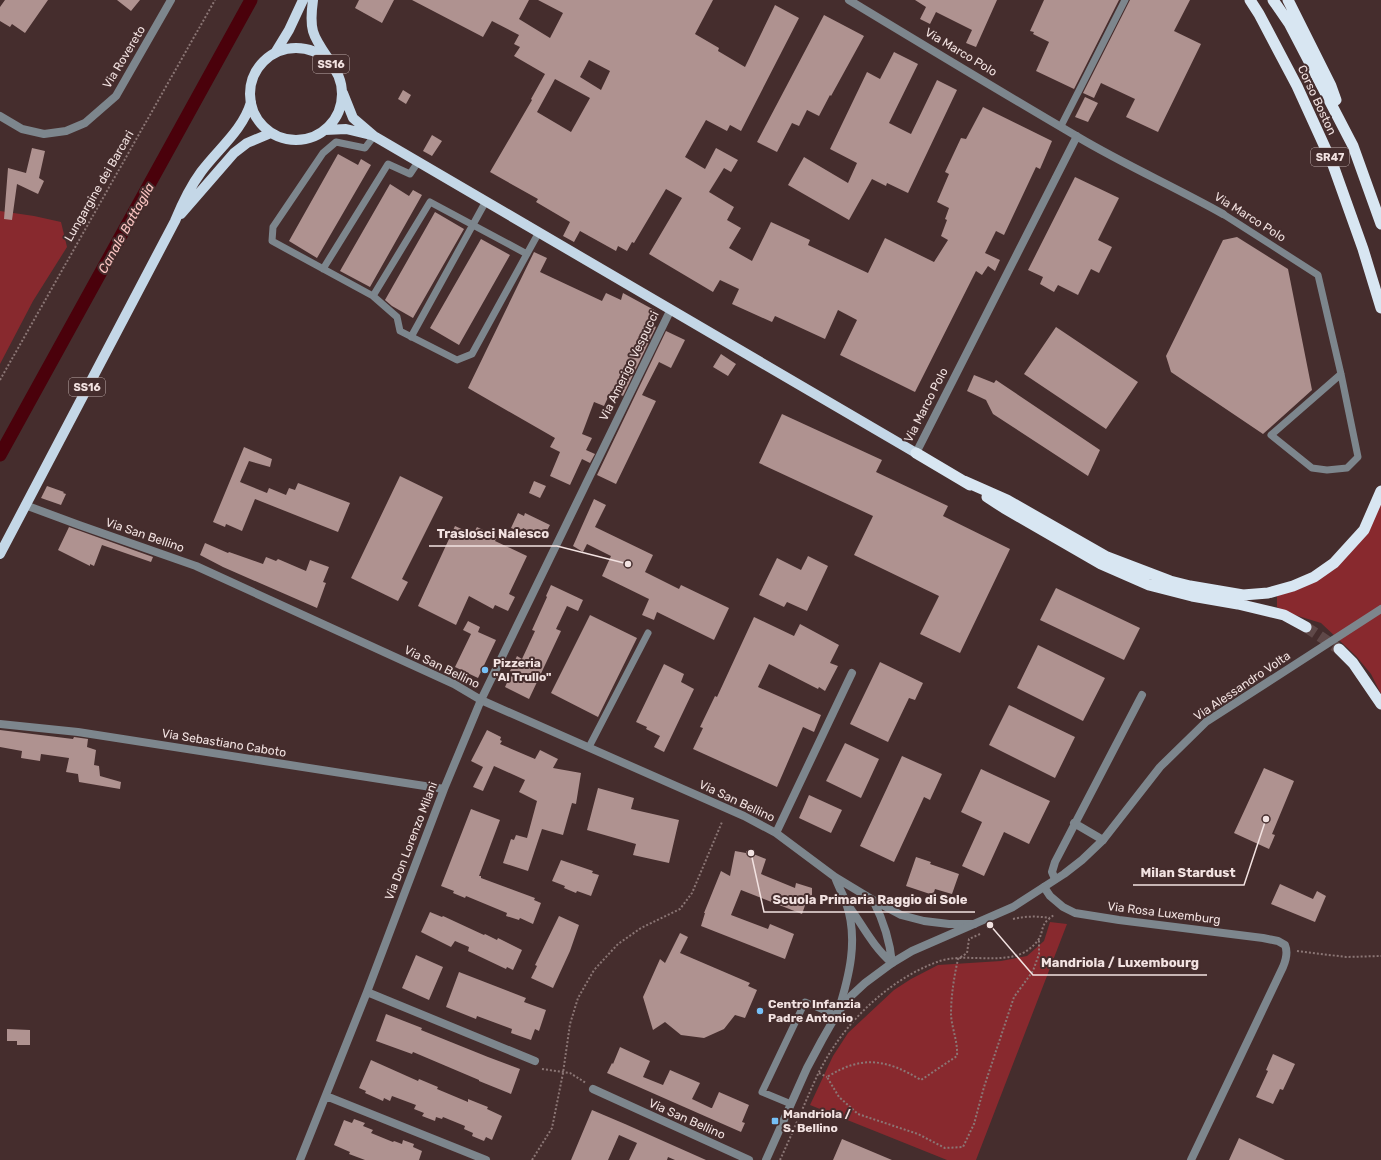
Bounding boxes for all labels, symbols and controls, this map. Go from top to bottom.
street label: Via Rovereto [100,23,148,91]
street label: Via Marco Polo [922,25,1000,79]
road number: SS16 [313,55,349,73]
street label: Corso Boston [1295,63,1339,137]
street label: Lungargine dei Barcari [61,128,137,244]
road number: SR47 [1311,148,1349,166]
water label: Canale Battaglia [95,180,158,276]
street label: Via Marco Polo [1212,189,1288,245]
street label: Via Amerigo Vespucci [596,309,662,423]
street label: Via Marco Polo [901,365,951,445]
road number: SS16 [69,378,105,396]
street label: Via San Bellino [104,515,186,555]
callout: Traslosci Nalesco [429,521,557,546]
text: Traslosci Nalesco [437,526,549,541]
street label: Via San Bellino [402,643,482,691]
street label: Via Alessandro Volta [1191,649,1293,723]
place label: Pizzeria "Al Trullo" [493,656,551,684]
marker: Pizzeria "Al Trullo" [480,665,490,675]
street label: Via Sebastiano Caboto [161,726,287,760]
street label: Via San Bellino [697,777,777,825]
street label: Via Don Lorenzo Milani [382,780,440,902]
callout: Milan Stardust [1133,860,1244,885]
text: Milan Stardust [1141,865,1235,880]
callout: Scuola Primaria Raggio di Sole [764,887,975,912]
text: Scuola Primaria Raggio di Sole [772,892,968,907]
street label: Via Rosa Luxemburg [1107,899,1221,927]
callout: Mandriola / Luxembourg [1033,950,1207,975]
text: Mandriola / Luxembourg [1041,955,1199,970]
place label: Centro Infanzia Padre Antonio [768,997,861,1025]
marker: Centro Infanzia Padre Antonio [755,1006,765,1016]
street label: Via San Bellino [647,1096,728,1142]
place label: Mandriola / S. Bellino [783,1107,852,1135]
marker: Mandriola / S. Bellino [770,1116,780,1126]

